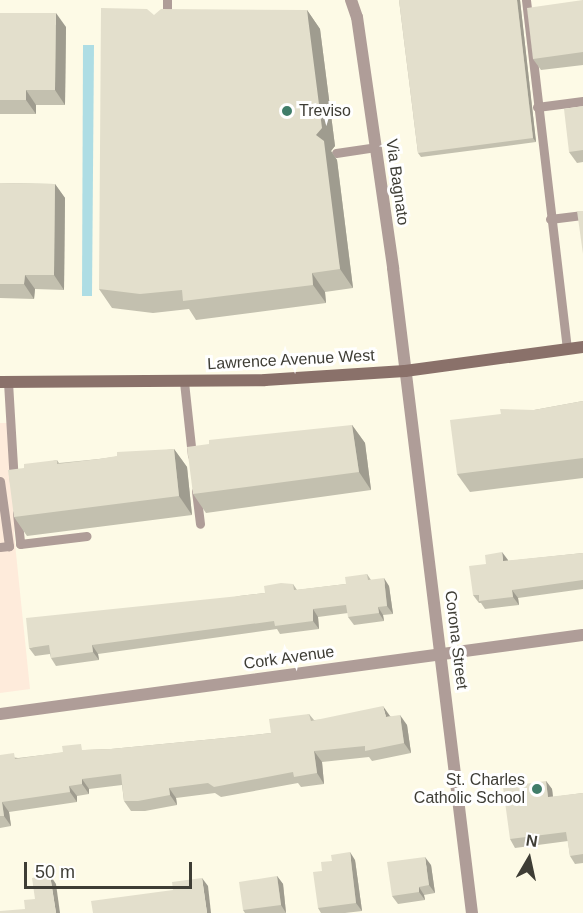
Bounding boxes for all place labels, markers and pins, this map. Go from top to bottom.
place label: Treviso [299,101,351,121]
marker: Treviso [280,104,294,118]
place label: St. Charles Catholic School [414,770,525,808]
marker: St. Charles Catholic School [530,782,544,796]

